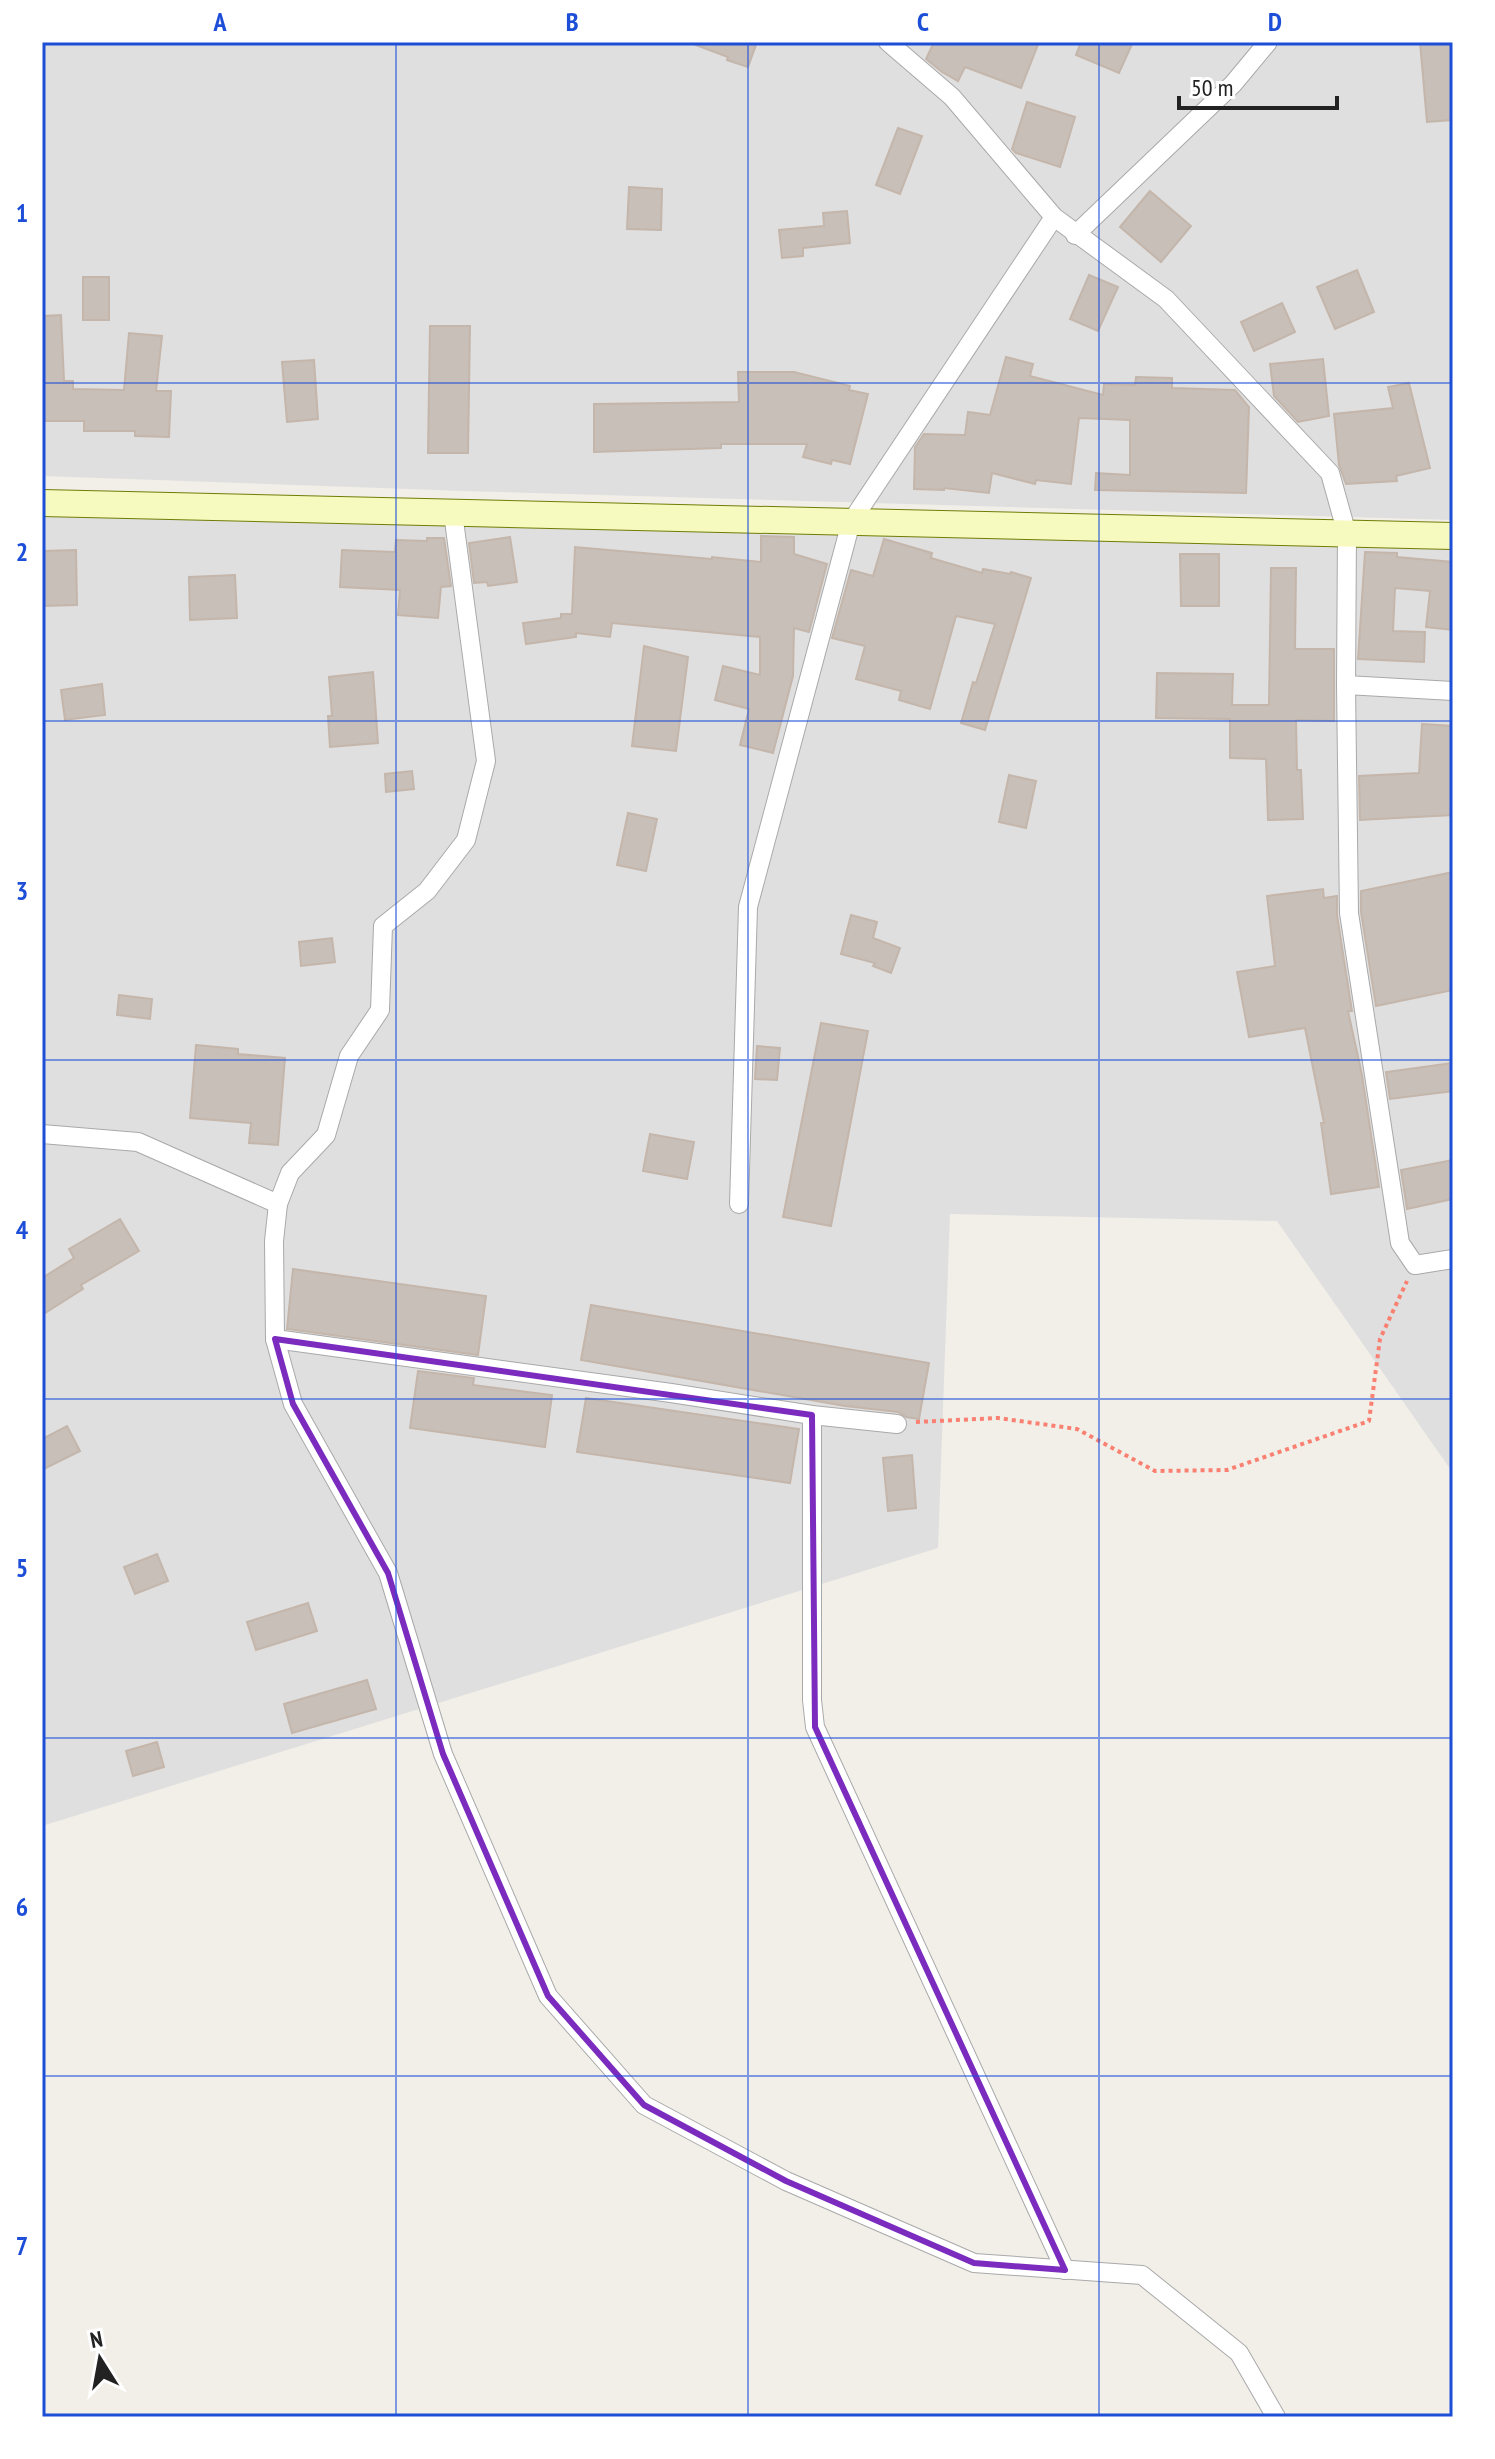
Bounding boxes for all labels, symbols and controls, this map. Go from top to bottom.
text: A [212,5,227,38]
text: B [566,5,579,38]
text: C [917,5,929,38]
text: D [1268,5,1282,38]
scale bar [1179,60,1337,110]
text: 50 m [1191,72,1233,103]
text: 1 [16,196,28,229]
text: 2 [16,535,28,568]
text: 3 [16,874,28,907]
text: 4 [16,1213,29,1246]
text: 5 [16,1551,28,1584]
text: 6 [16,1890,28,1923]
text: 7 [16,2229,28,2262]
north arrow [60,2319,140,2399]
text: N [88,2324,105,2354]

